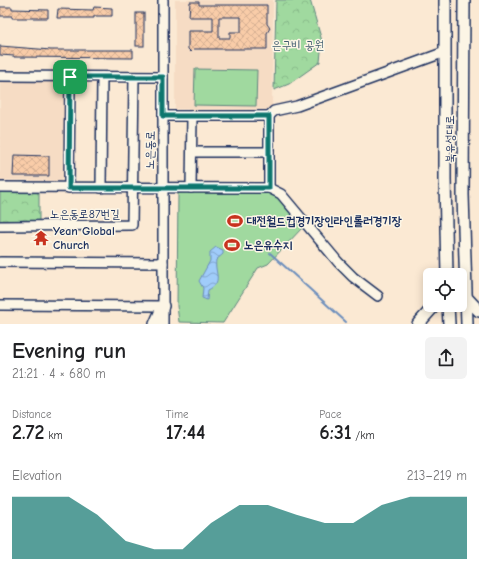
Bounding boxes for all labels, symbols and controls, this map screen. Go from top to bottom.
park label: 은구비 공원 [272,38,324,52]
pin [53,60,87,94]
icon: arrive [59,66,81,88]
street label: 북유성대로 [443,115,457,163]
street label: 노은동로 [143,131,157,169]
street label: 노은동로87번길 [50,207,120,221]
sports icon: 대전월드컵경기장인라인롤러경기장 [226,212,244,230]
place label: 대전월드컵경기장인라인롤러경기장 [246,214,402,228]
place label: Yean Global Church [53,224,115,252]
temple icon: Yean Global Church [32,229,50,247]
sports icon: 노은유수지 [223,236,241,254]
place label: 노은유수지 [244,238,293,252]
map controls [423,268,467,312]
button: locate [423,268,467,312]
button: share [425,337,467,379]
text: Evening run [12,338,126,364]
text: 21:21 · 4 × 680 m [12,366,106,381]
text: Distance [12,408,51,421]
text: Time [166,408,189,421]
text: Pace [319,408,342,421]
text: 2.72 [12,421,45,444]
text: 17:44 [166,421,205,444]
text: 6:31 [319,421,352,444]
text: km [45,429,63,442]
text: /km [352,429,375,442]
text: Elevation [12,468,62,483]
text: 213–219 m [407,468,467,483]

